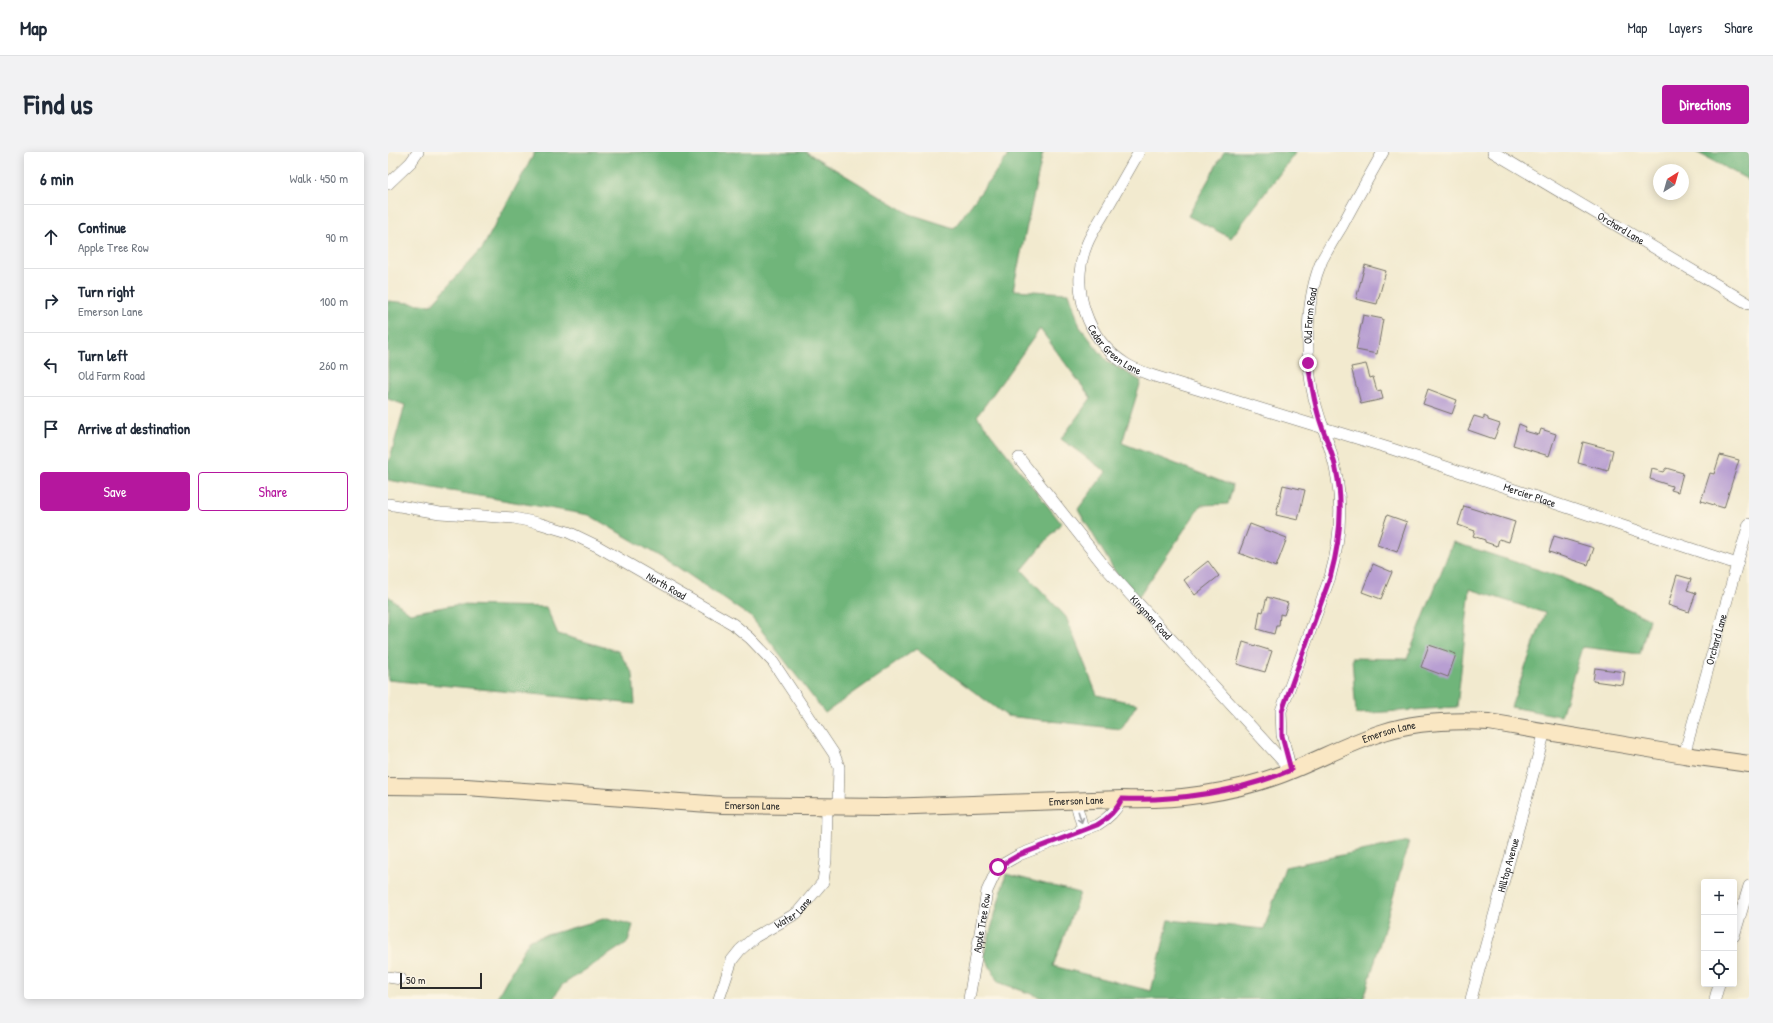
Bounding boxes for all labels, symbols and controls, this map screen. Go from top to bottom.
text: Map [20,15,47,41]
text: Map [1627,18,1647,37]
text: Layers [1669,18,1702,37]
text: Share [1724,18,1753,37]
text: Find us [24,85,93,123]
button: Directions [1662,85,1749,124]
north arrow [1653,164,1689,200]
text: 6 min [40,167,74,190]
text: Walk · 450 m [289,169,348,187]
street label: Orchard Lane [1595,209,1648,248]
text: Continue [78,217,126,238]
icon: ahead [40,226,62,248]
text: 90 m [326,228,348,246]
text: Apple Tree Row [78,238,149,256]
text: Turn right [78,281,134,302]
street label: Old Farm Road [1301,286,1320,344]
icon: right [40,290,62,312]
text: 100 m [320,292,348,310]
text: Emerson Lane [78,302,143,320]
street label: Cedar Green Lane [1085,322,1144,378]
text: Turn left [78,345,128,366]
icon: left [40,354,62,376]
route end [1299,354,1317,372]
text: 260 m [319,356,348,374]
text: Old Farm Road [78,366,145,384]
icon: arrive [40,418,62,440]
text: Arrive at destination [78,418,190,439]
button: Save [40,472,190,511]
button: Share [198,472,348,511]
street label: Mercier Place [1502,480,1558,510]
street label: North Road [644,569,689,603]
street label: Kingman Road [1127,592,1175,643]
street label: Orchard Lane [1702,612,1730,667]
street label: Emerson Lane [1360,718,1417,746]
street label: Emerson Lane [1049,793,1105,808]
street label: Emerson Lane [725,798,781,813]
one-way arrow [1076,810,1084,822]
street label: Hilltop Avenue [1494,836,1522,894]
route start [989,858,1007,876]
map controls [1701,879,1737,987]
button: + [1701,879,1737,915]
street label: Apple Tree Row [970,892,993,954]
street label: Water Lane [772,894,815,932]
button: − [1701,915,1737,951]
button: locate [1701,951,1737,987]
scale bar [400,971,482,990]
text: 50 m [406,973,426,987]

